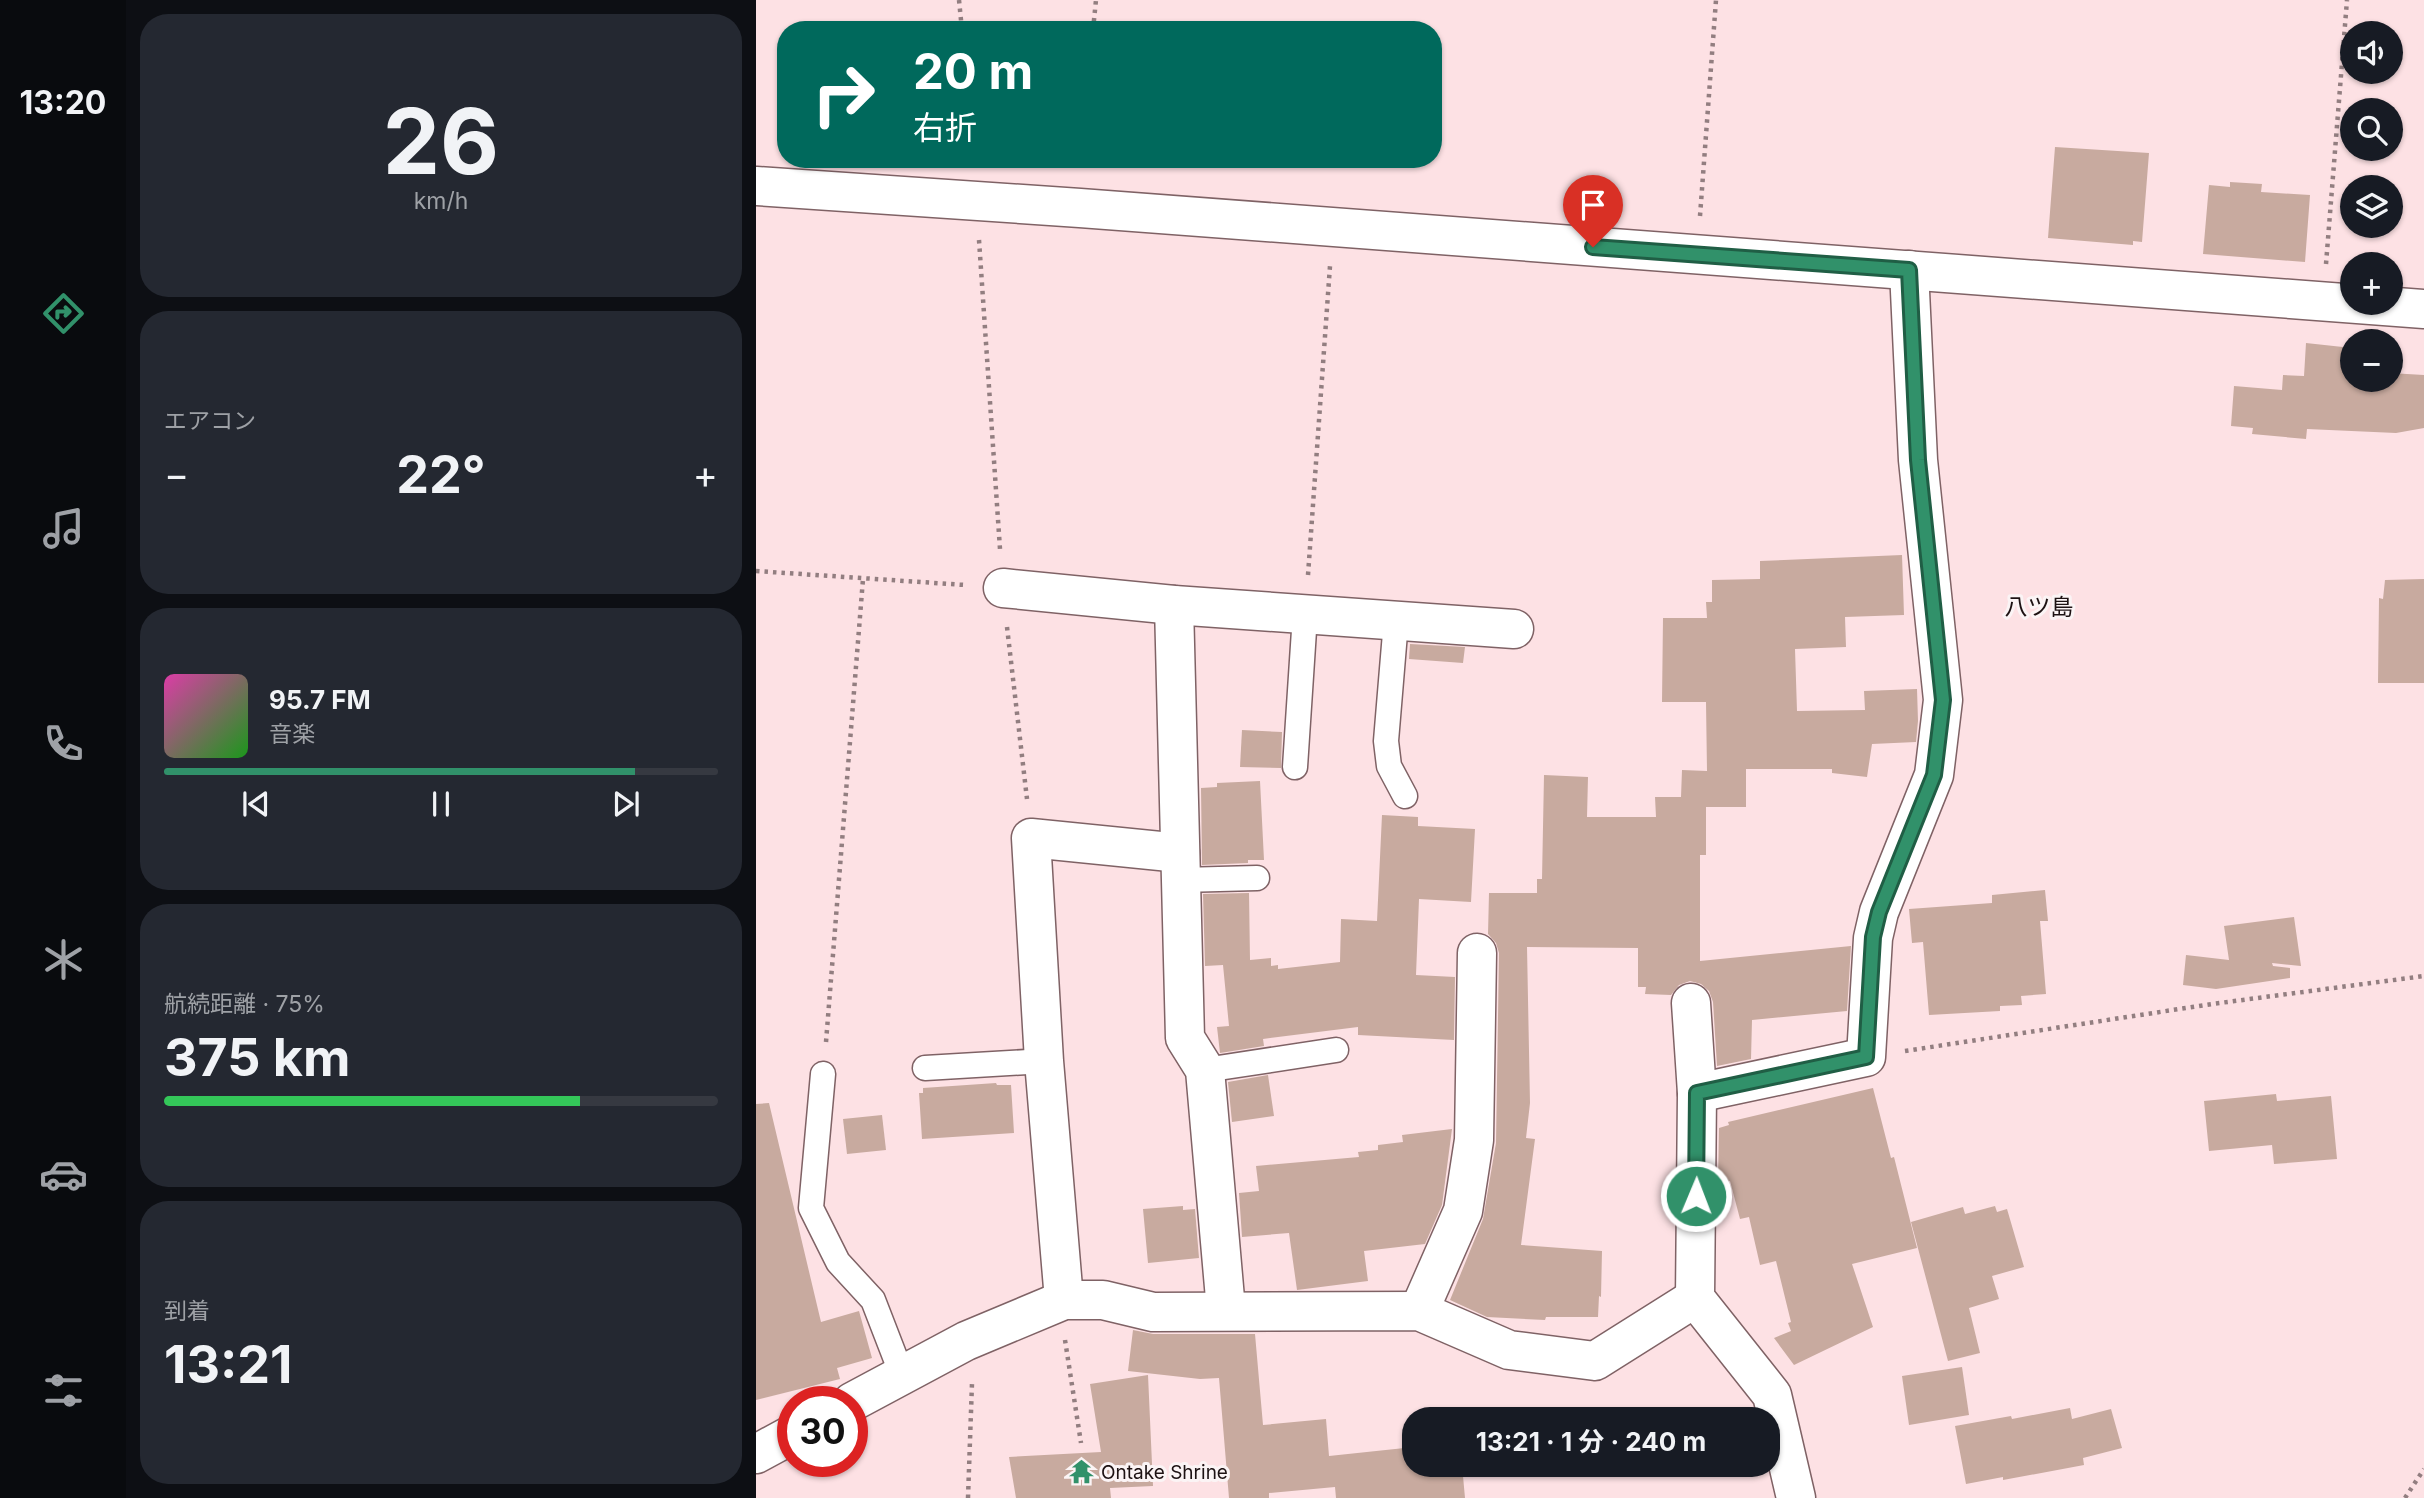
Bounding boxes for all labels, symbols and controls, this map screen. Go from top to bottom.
map controls [2340,21,2403,392]
button: sound [2340,21,2403,84]
text: 20 m [913,42,1033,101]
icon: right [798,49,889,140]
text: 13:20 [20,83,106,122]
text: 26 [383,86,499,196]
button: search [2340,98,2403,161]
text: 右折 [913,108,977,147]
pin [1563,175,1623,247]
button: layers [2340,175,2403,238]
icon: arrive [1574,186,1612,224]
text: km/h [414,187,468,215]
button: + [2340,252,2403,315]
icon: directions [39,289,88,338]
button: − [2340,329,2403,392]
text: エアコン [164,407,256,435]
text: 22° [396,443,486,506]
text: − [164,451,189,497]
text: + [693,451,718,497]
icon: music [39,504,88,553]
district label: 八ツ島 [2005,593,2074,621]
text: 95.7 FM [269,684,371,715]
icon: phone [39,719,88,768]
text: 音楽 [269,720,315,748]
icon: previous [237,785,275,823]
icon: pause [422,785,460,823]
icon: next [607,785,645,823]
icon: climate [39,935,88,984]
text: 航続距離 · 75% [164,990,325,1018]
text: 375 km [164,1026,350,1089]
icon: car [39,1150,88,1199]
position arrow [1659,1159,1733,1233]
text: 到着 [164,1297,210,1325]
text: 13:21 [164,1333,293,1396]
icon: filters [39,1366,88,1415]
speed limit sign: 30 [777,1386,868,1477]
text: 13:21 · 1 分 · 240 m [1476,1426,1706,1457]
temple icon: Ontake Shrine [1067,1458,1095,1486]
place label: Ontake Shrine [1101,1461,1228,1484]

